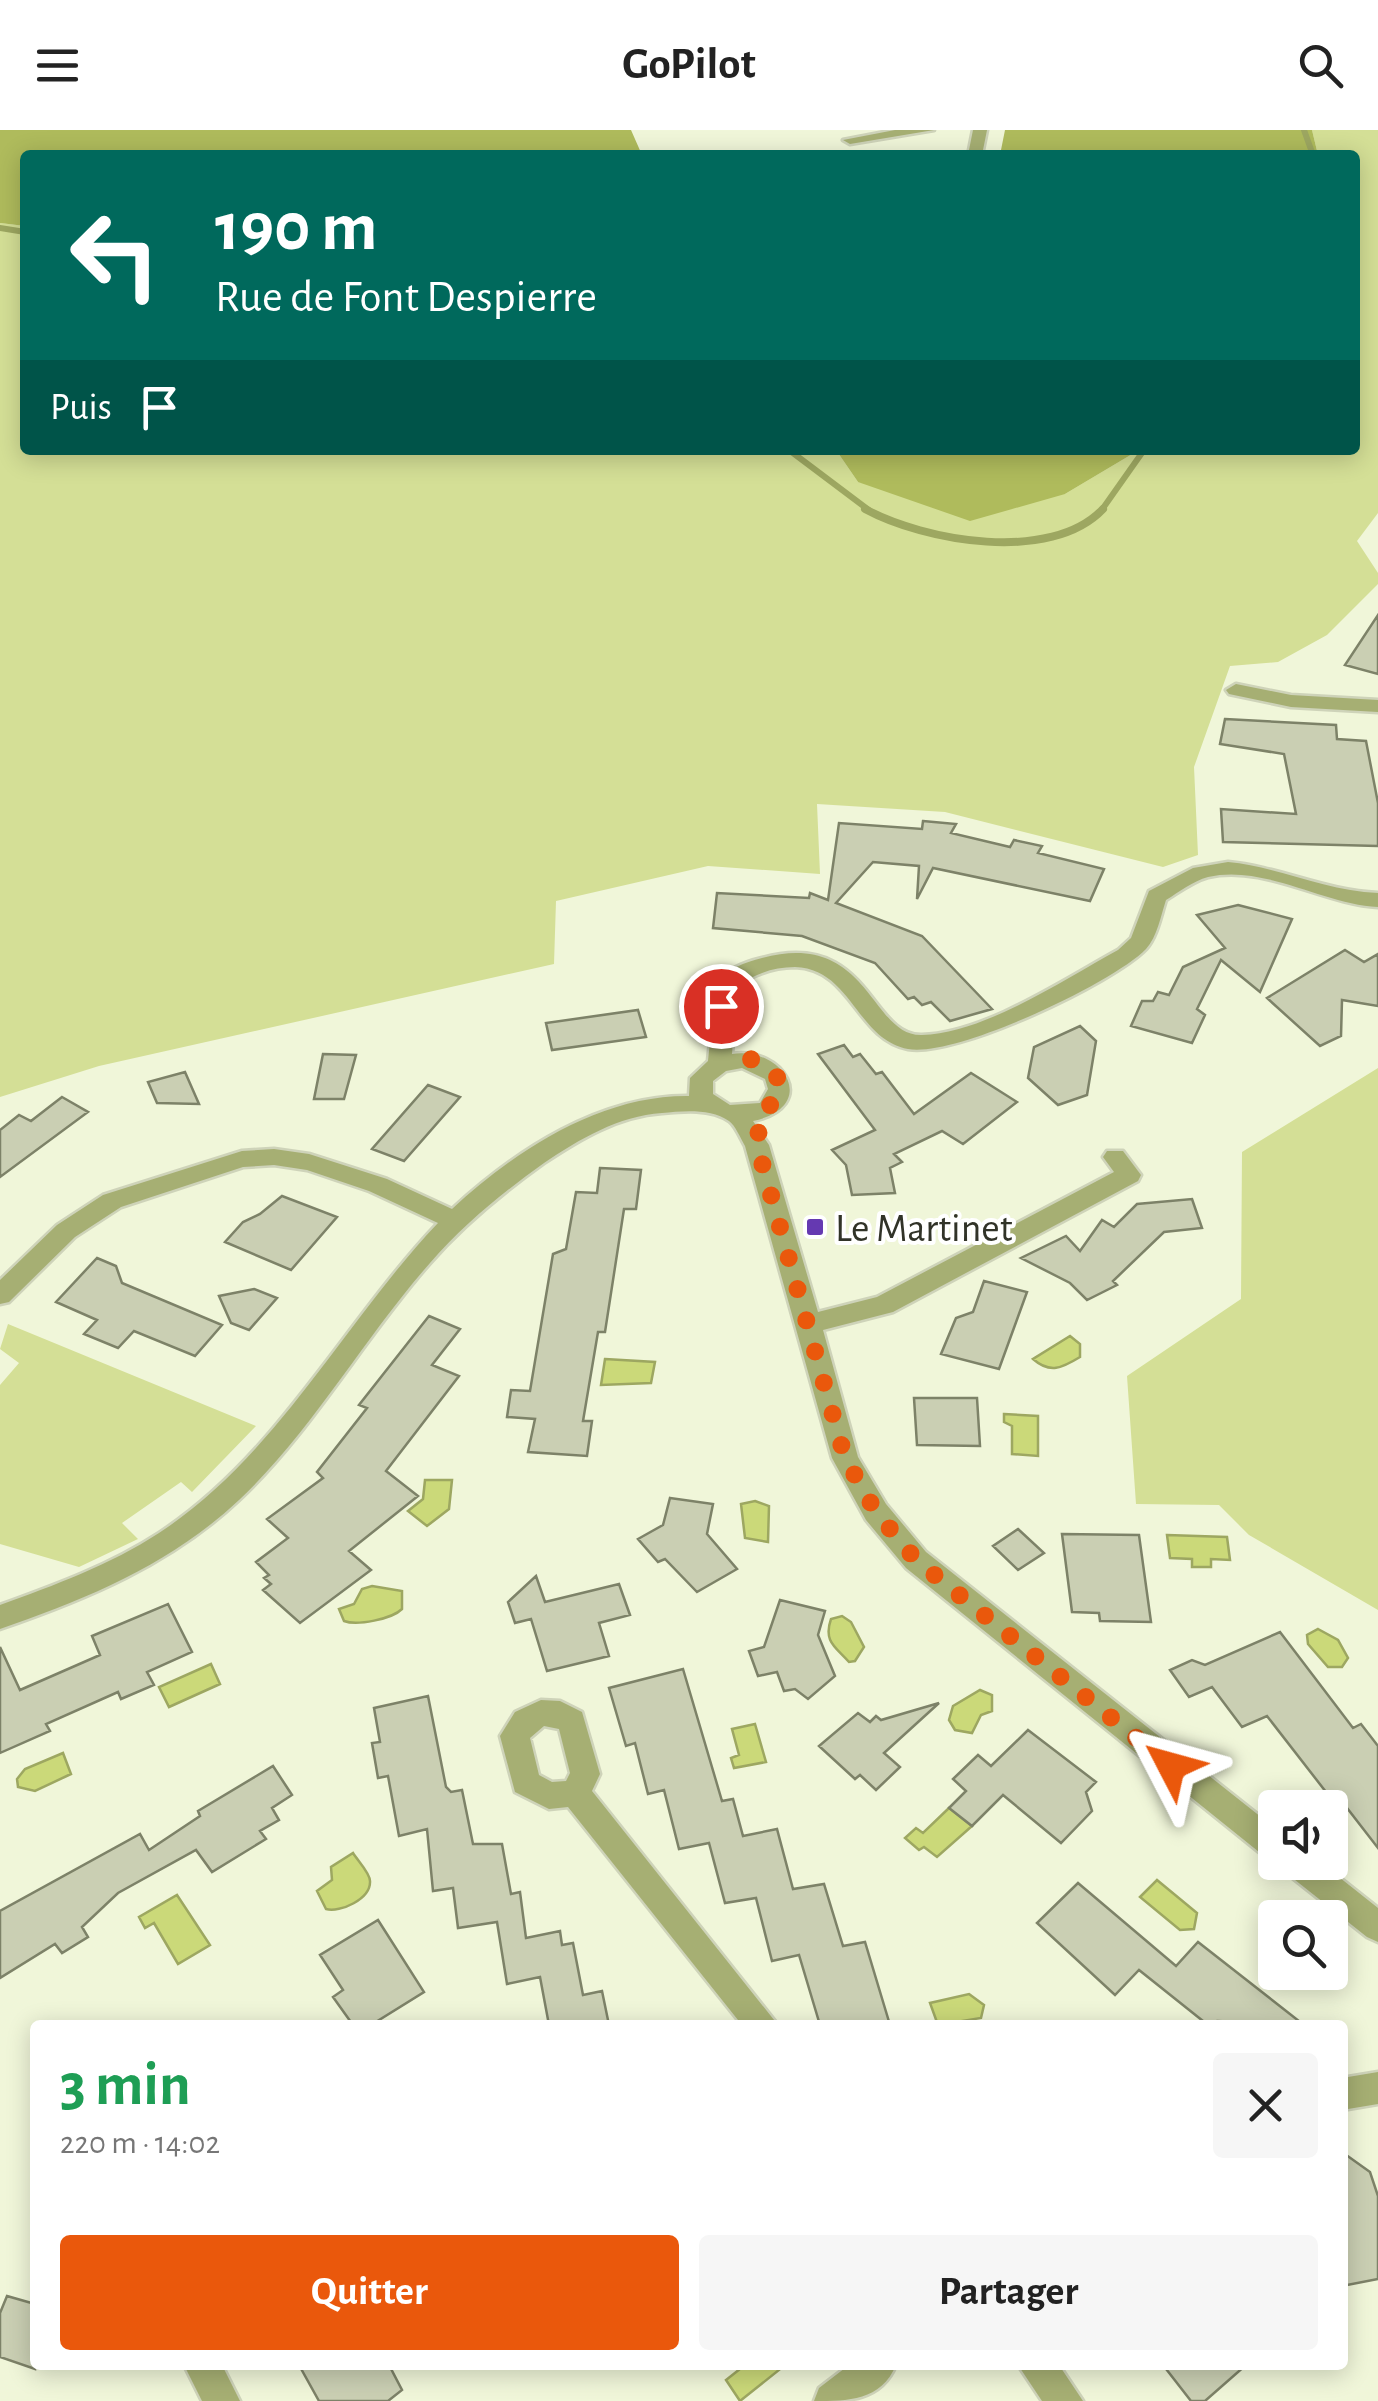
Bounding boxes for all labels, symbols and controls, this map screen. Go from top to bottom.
icon: menu [30,38,85,93]
icon: search [1293,38,1348,93]
text: GoPilot [622,42,756,87]
icon: left [50,190,180,320]
text: 190 m [215,193,378,263]
text: Rue de Font Despierre [215,275,597,320]
icon: arrive [132,380,187,435]
text: Puis [50,389,112,427]
pin [679,964,764,1049]
icon: arrive [694,979,749,1034]
place label: Le Martinet [835,1209,1013,1249]
marker: Le Martinet [804,1216,826,1238]
position arrow [1119,1714,1223,1818]
map controls [1258,1790,1348,1990]
button: sound [1258,1790,1348,1880]
button: search [1258,1900,1348,1990]
button: close [1213,2053,1318,2158]
text: 3 min [60,2056,191,2116]
text: 220 m · 14:02 [60,2127,220,2159]
button: Quitter [60,2235,679,2350]
button: Partager [699,2235,1318,2350]

